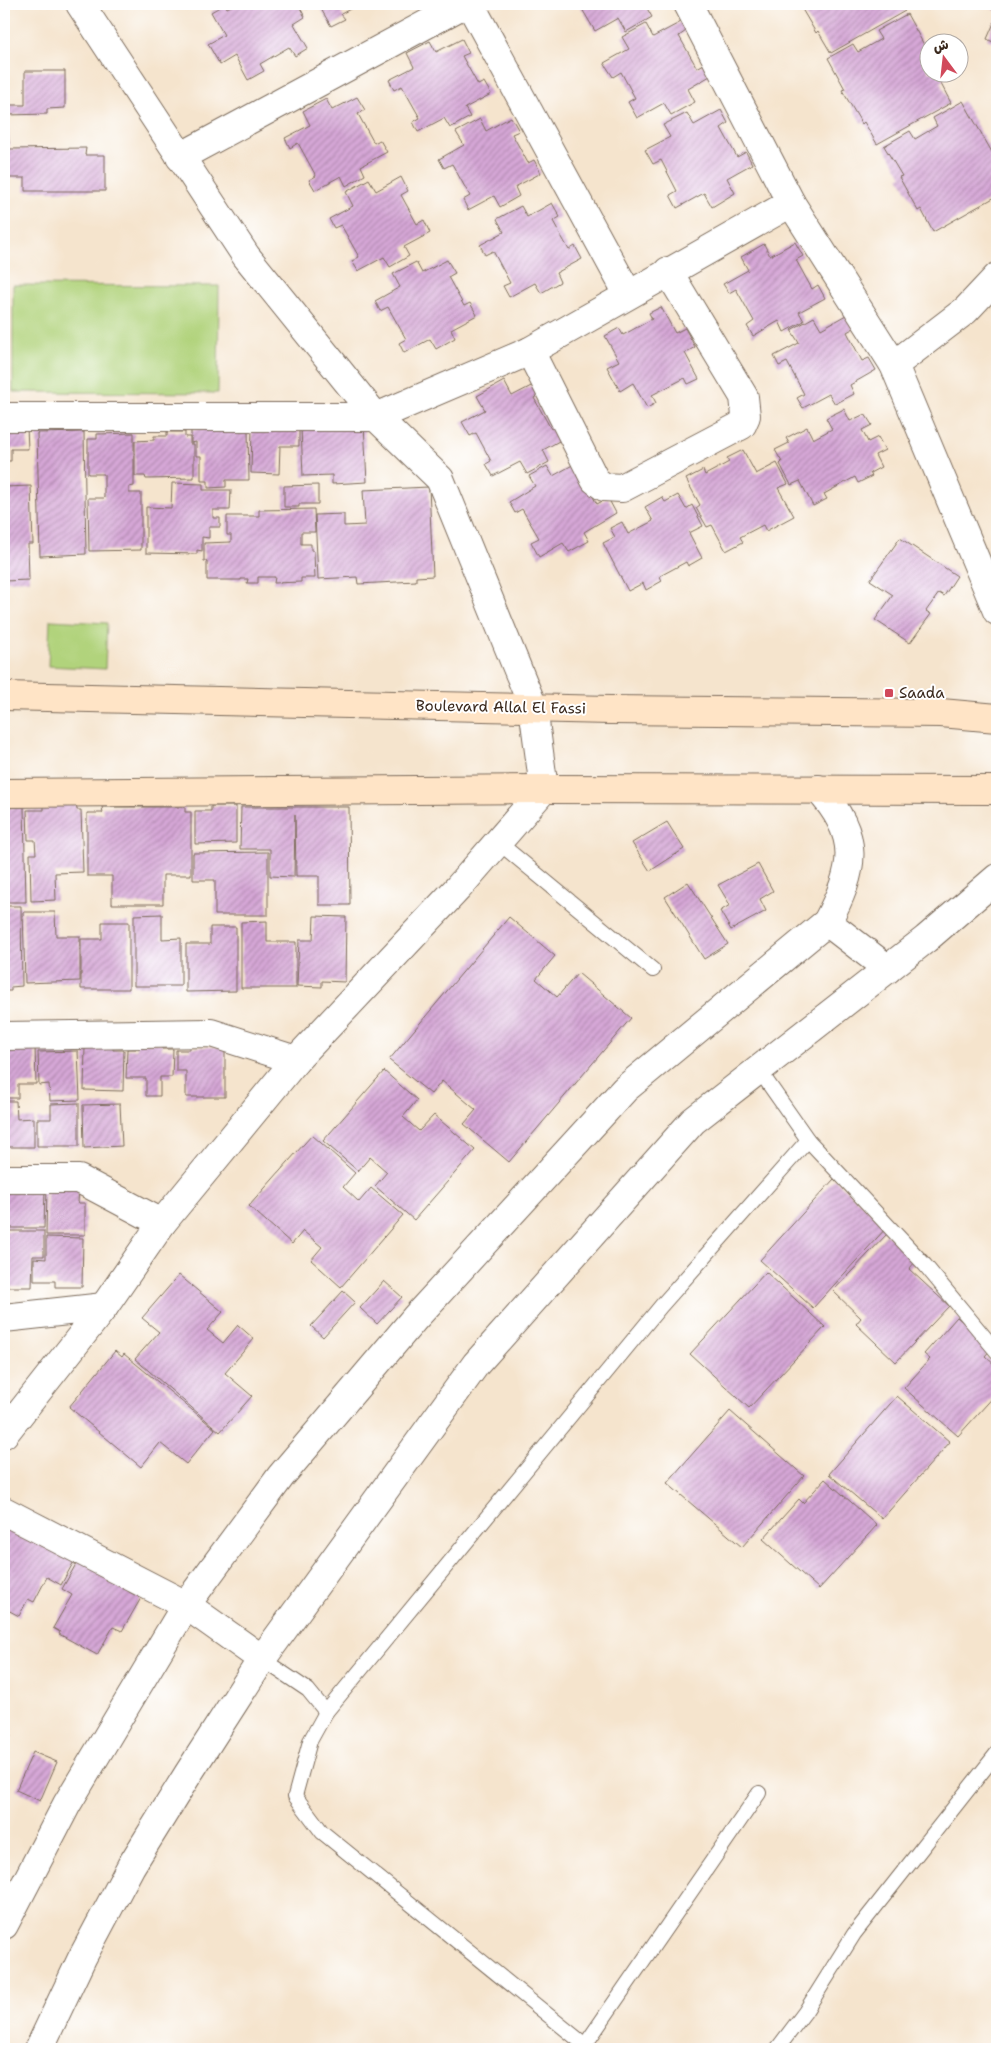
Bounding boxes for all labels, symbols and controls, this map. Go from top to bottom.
north arrow [918,32,968,82]
text: ش [931,35,950,56]
place label: Saada [899,683,945,703]
marker: Saada [883,687,895,699]
street label: Boulevard Allal El Fassi [416,696,586,718]

